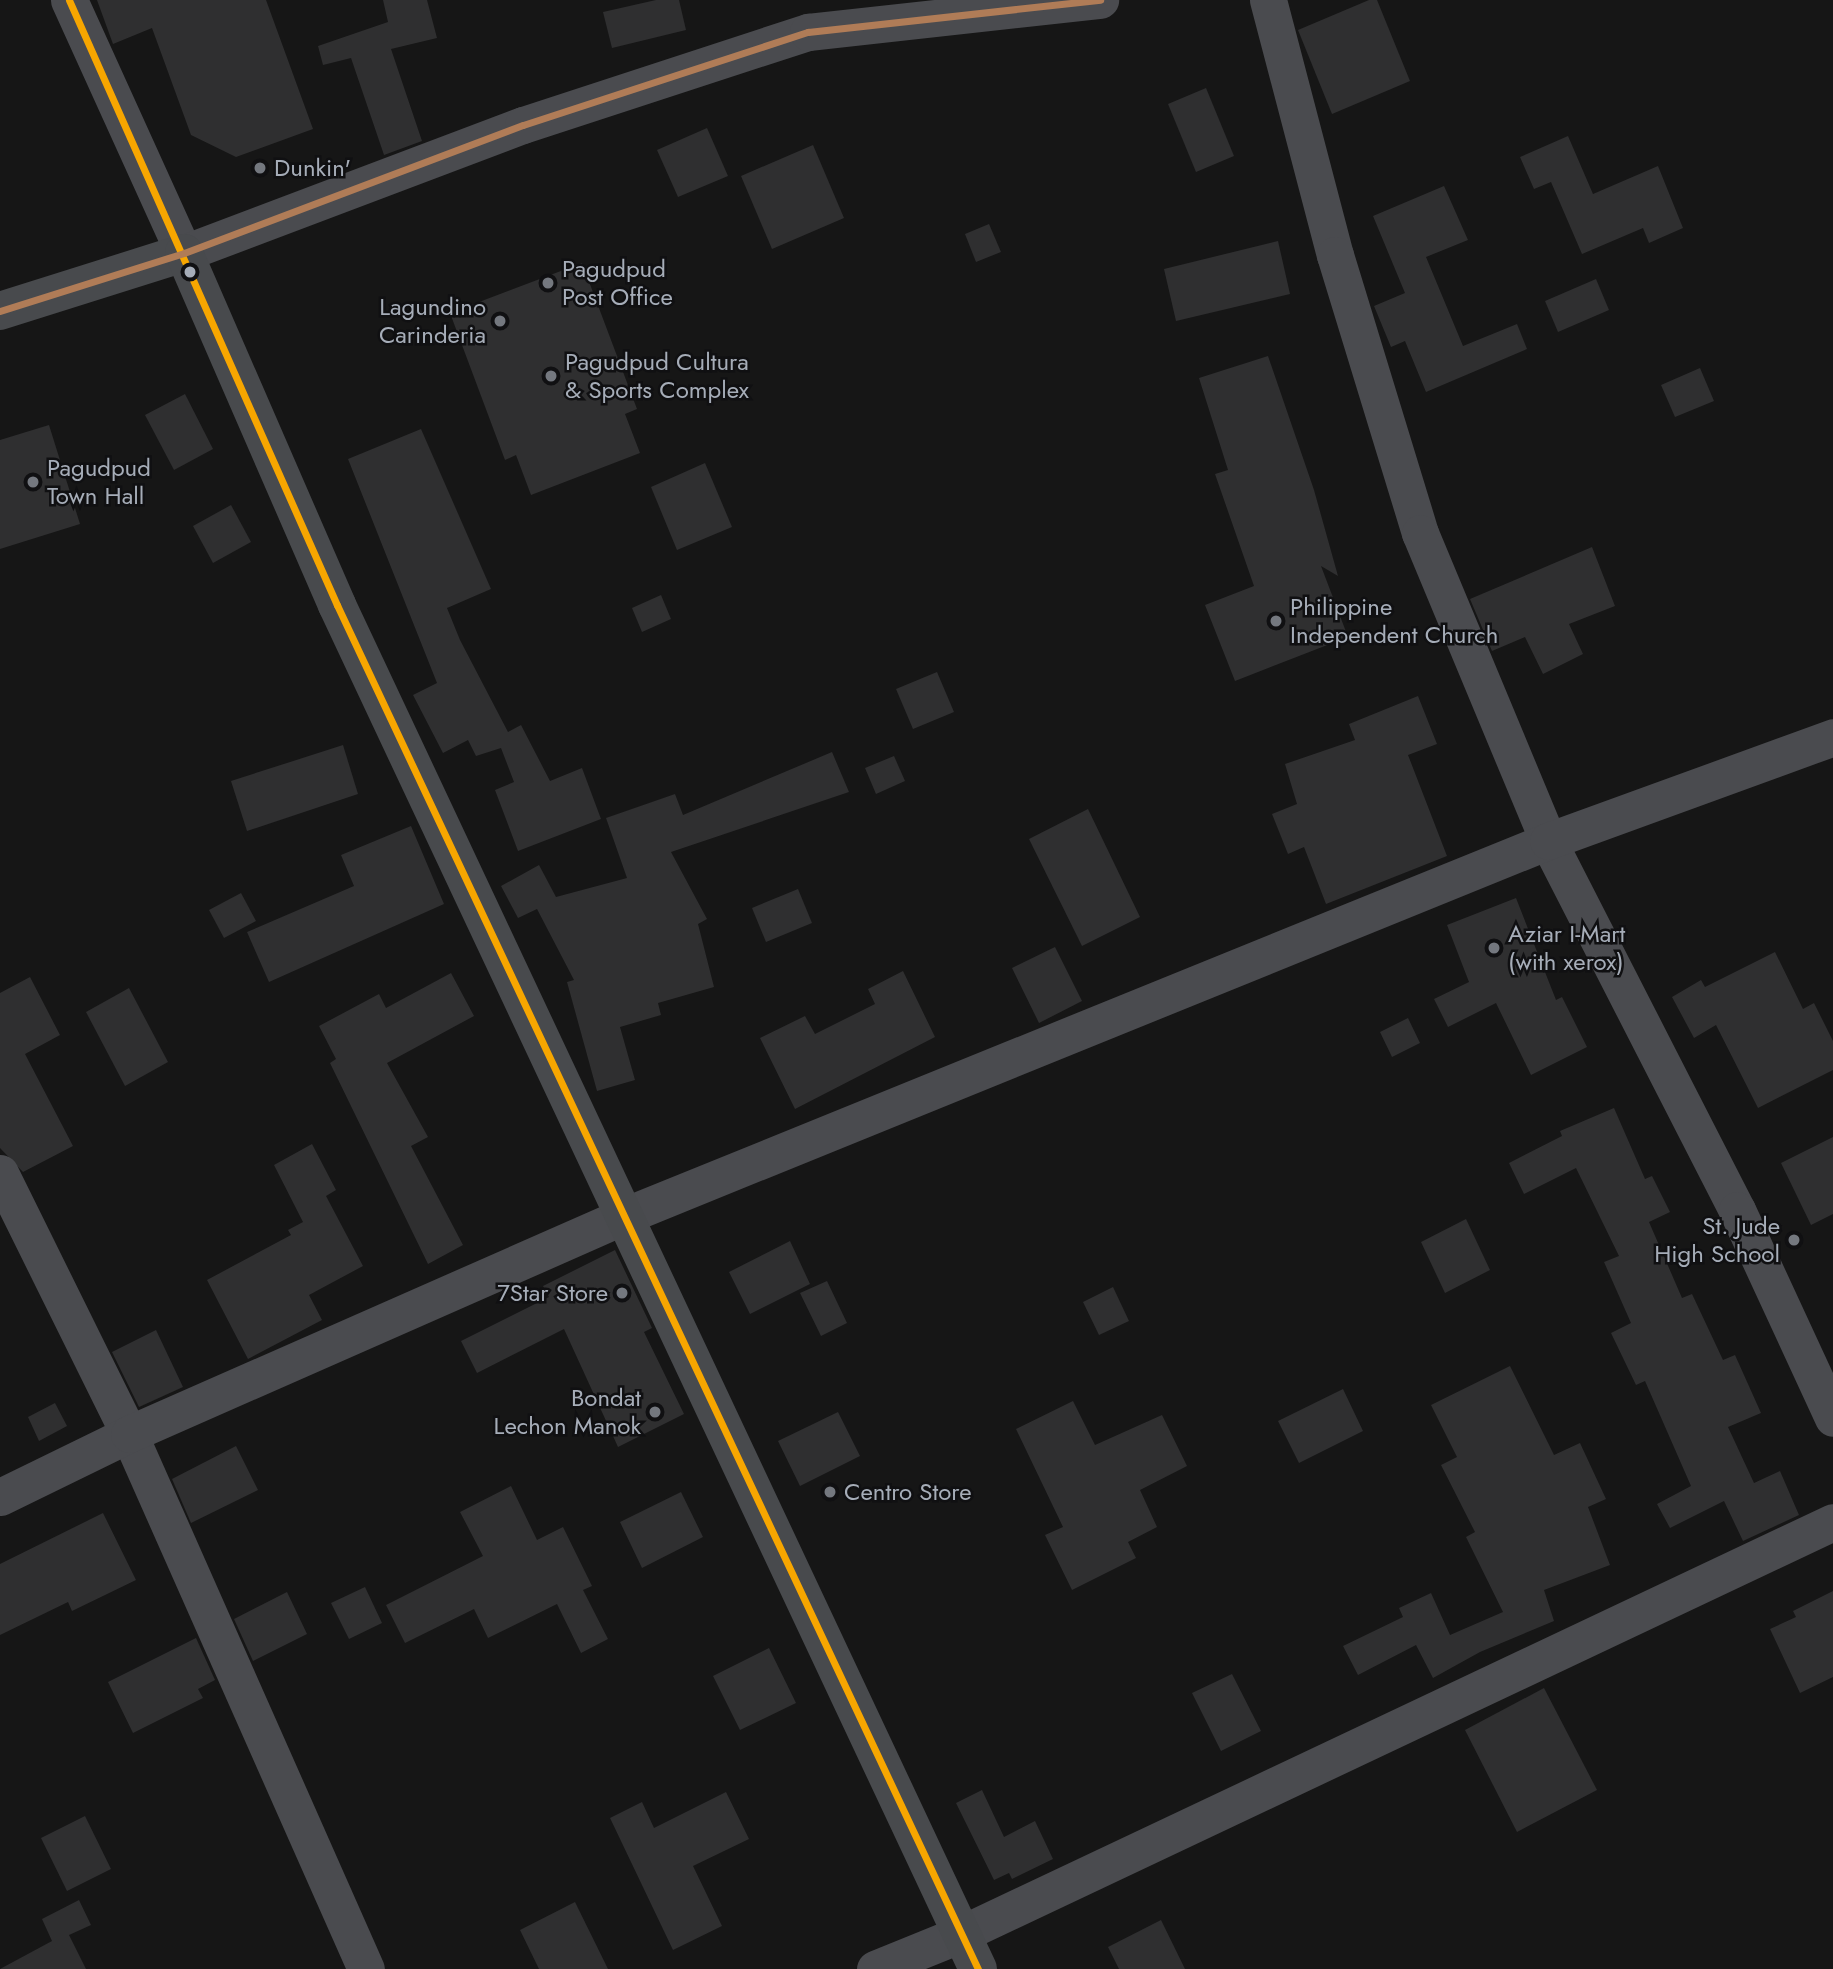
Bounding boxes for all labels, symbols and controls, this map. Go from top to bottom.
place label: Dunkin' [274,154,351,182]
marker: Dunkin' [252,160,268,176]
place label: Pagudpud Post Office [562,255,673,311]
unlabelled marker [183,265,197,279]
marker: Pagudpud Post Office [540,275,556,291]
place label: Lagundino Carinderia [379,293,486,349]
marker: Lagundino Carinderia [492,313,508,329]
place label: Pagudpud Cultura & Sports Complex [565,348,749,404]
marker: Pagudpud Cultura & Sports Complex [543,368,559,384]
place label: Pagudpud Town Hall [47,454,151,510]
marker: Pagudpud Town Hall [25,474,41,490]
place label: Philippine Independent Church [1290,593,1498,649]
marker: Philippine Independent Church [1268,613,1284,629]
place label: Aziar I-Mart (with xerox) [1508,920,1625,976]
marker: Aziar I-Mart (with xerox) [1486,940,1502,956]
place label: St. Jude High School [1654,1212,1780,1268]
marker: St. Jude High School [1786,1232,1802,1248]
place label: 7Star Store [497,1279,608,1307]
marker: 7Star Store [614,1285,630,1301]
place label: Bondat Lechon Manok [494,1384,641,1440]
marker: Bondat Lechon Manok [647,1404,663,1420]
place label: Centro Store [844,1478,972,1506]
marker: Centro Store [822,1484,838,1500]

